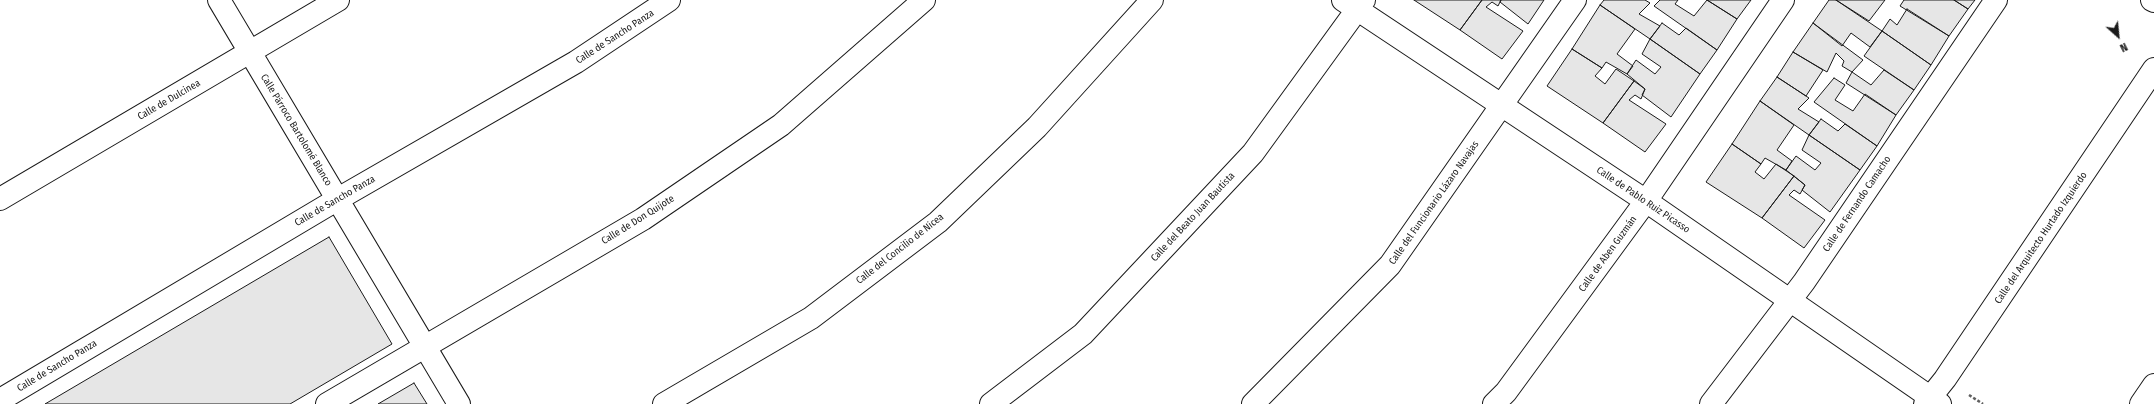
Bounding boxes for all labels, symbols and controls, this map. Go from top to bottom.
street label: Calle de Sancho Panza [574,7,656,67]
north arrow [2098,16,2138,56]
text: N [2118,40,2130,54]
street label: Calle Párroco Bartolomé Blanco [258,72,334,188]
street label: Calle de Dulcinea [136,77,202,123]
street label: Calle del Funcionario Lázaro Navajas [1387,139,1481,267]
street label: Calle de Fernando Camacho [1820,154,1894,254]
street label: Calle de Pablo Ruiz Picasso [1594,164,1692,236]
street label: Calle del Beato Juan Bautista [1148,170,1238,264]
street label: Calle del Arquitecto Hurtado Izquierdo [1992,170,2090,306]
street label: Calle de Sancho Panza [293,173,377,229]
street label: Calle de Don Quijote [599,193,677,247]
street label: Calle del Concilio de Nicea [854,211,946,287]
street label: Calle de Aben Guzmán [1576,214,1640,294]
street label: Calle de Sancho Panza [15,337,99,395]

